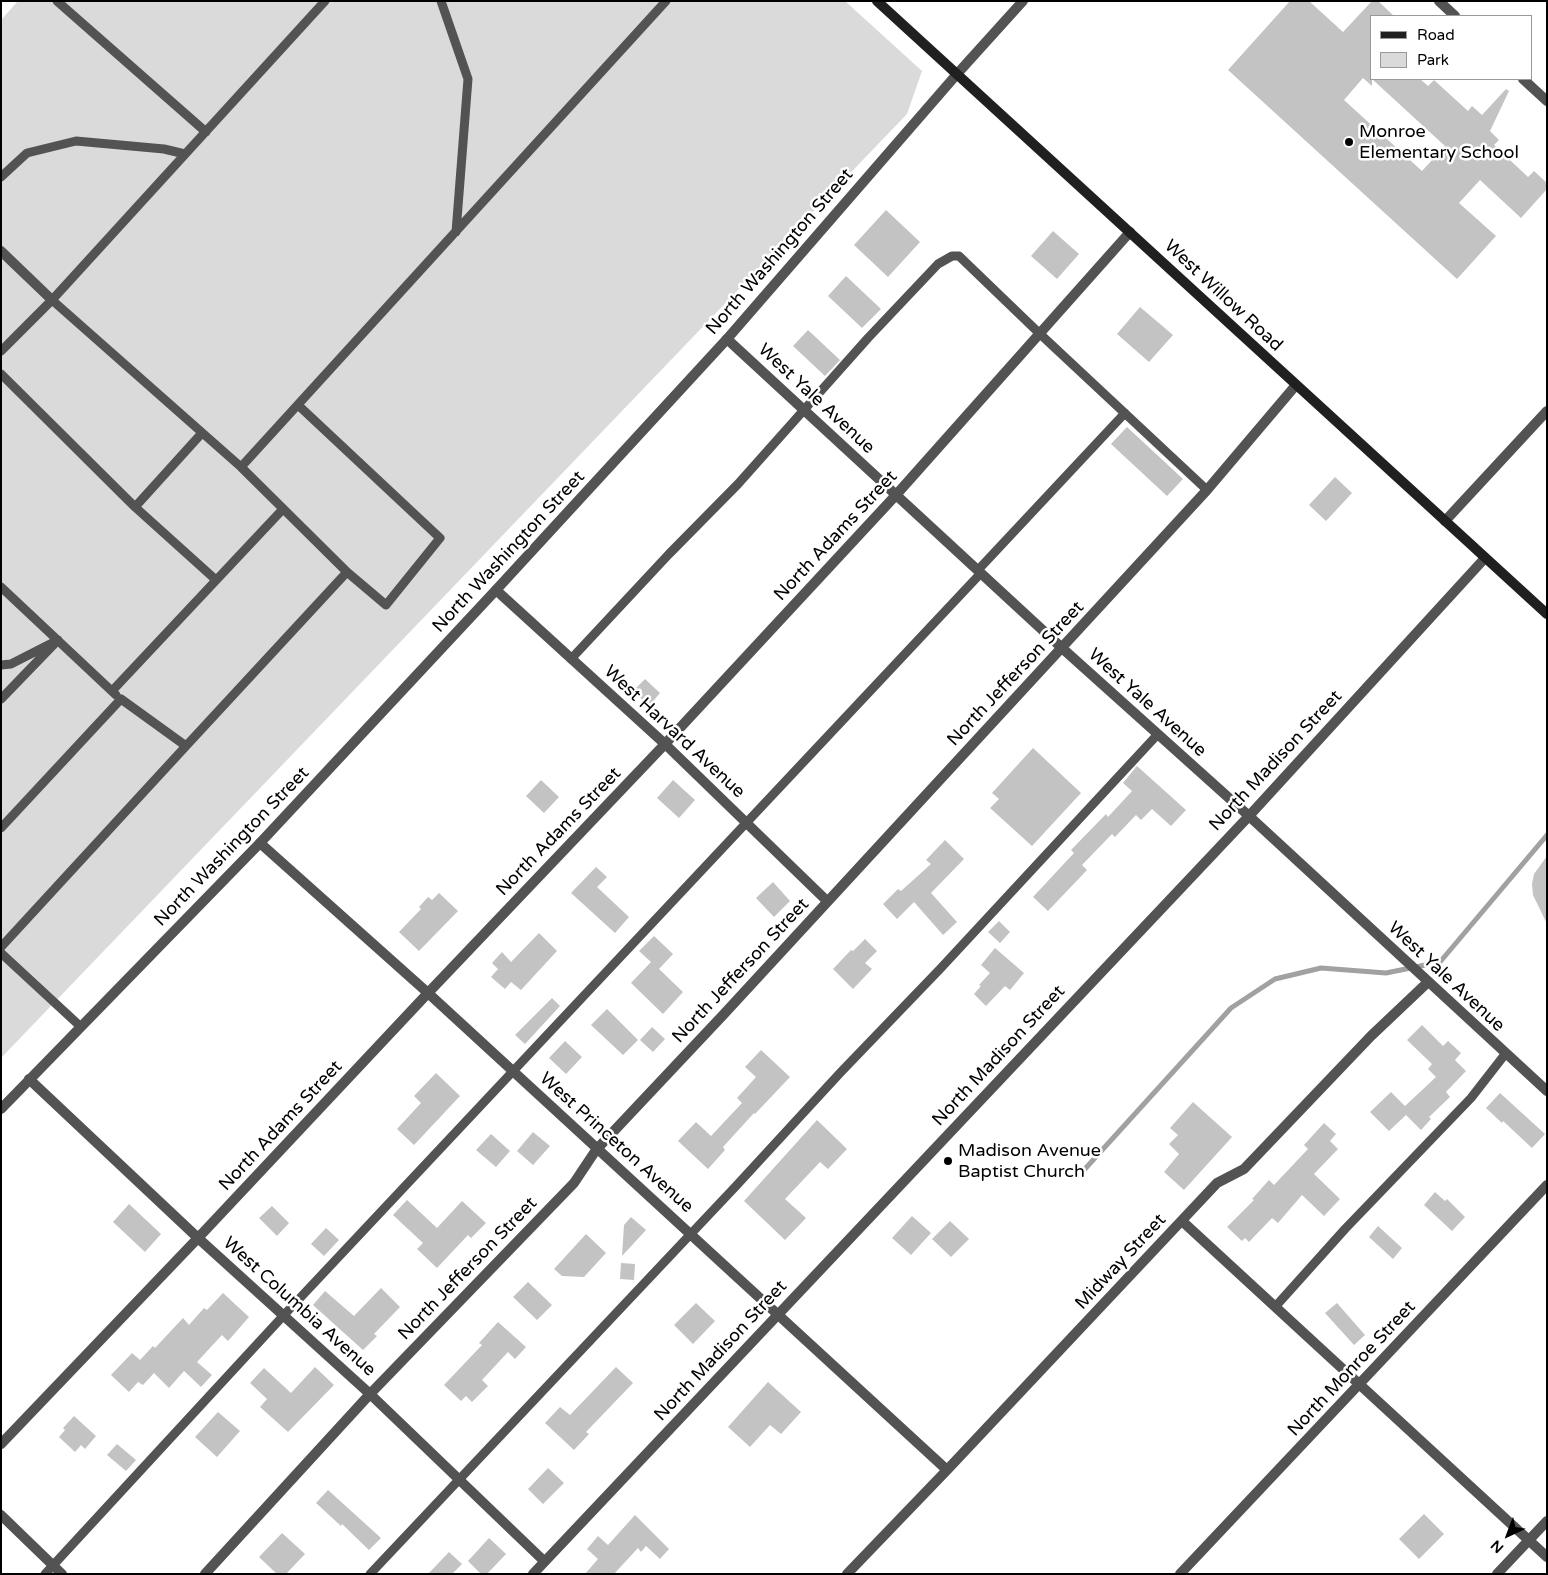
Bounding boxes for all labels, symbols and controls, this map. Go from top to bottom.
legend [1370,15,1533,80]
text: Road [1417,26,1455,44]
text: Park [1417,51,1449,69]
place label: Monroe Elementary School [1359,121,1519,163]
marker: Monroe Elementary School [1343,136,1355,148]
street label: North Washington Street [702,164,858,340]
street label: West Willow Road [1159,236,1287,356]
street label: West Yale Avenue [753,339,879,459]
street label: North Adams Street [770,466,902,606]
street label: North Washington Street [428,467,590,637]
street label: North Jefferson Street [943,597,1089,751]
street label: West Yale Avenue [1083,644,1211,762]
street label: West Harvard Avenue [599,661,749,803]
street label: North Madison Street [1205,686,1347,836]
street label: North Washington Street [150,763,314,931]
street label: North Adams Street [492,763,626,901]
street label: North Jefferson Street [668,894,814,1048]
street label: West Yale Avenue [1383,917,1509,1037]
street label: North Madison Street [928,981,1070,1131]
street label: North Adams Street [215,1056,347,1196]
street label: West Princeton Avenue [535,1068,697,1218]
place label: Madison Avenue Baptist Church [958,1140,1101,1182]
marker: Madison Avenue Baptist Church [942,1155,954,1167]
street label: North Jefferson Street [394,1193,542,1345]
street label: Midway Street [1071,1210,1171,1314]
street label: West Columbia Avenue [218,1233,380,1381]
street label: North Madison Street [650,1276,792,1426]
street label: North Monroe Street [1284,1297,1420,1441]
north arrow [1483,1510,1533,1560]
text: N [1488,1536,1507,1556]

